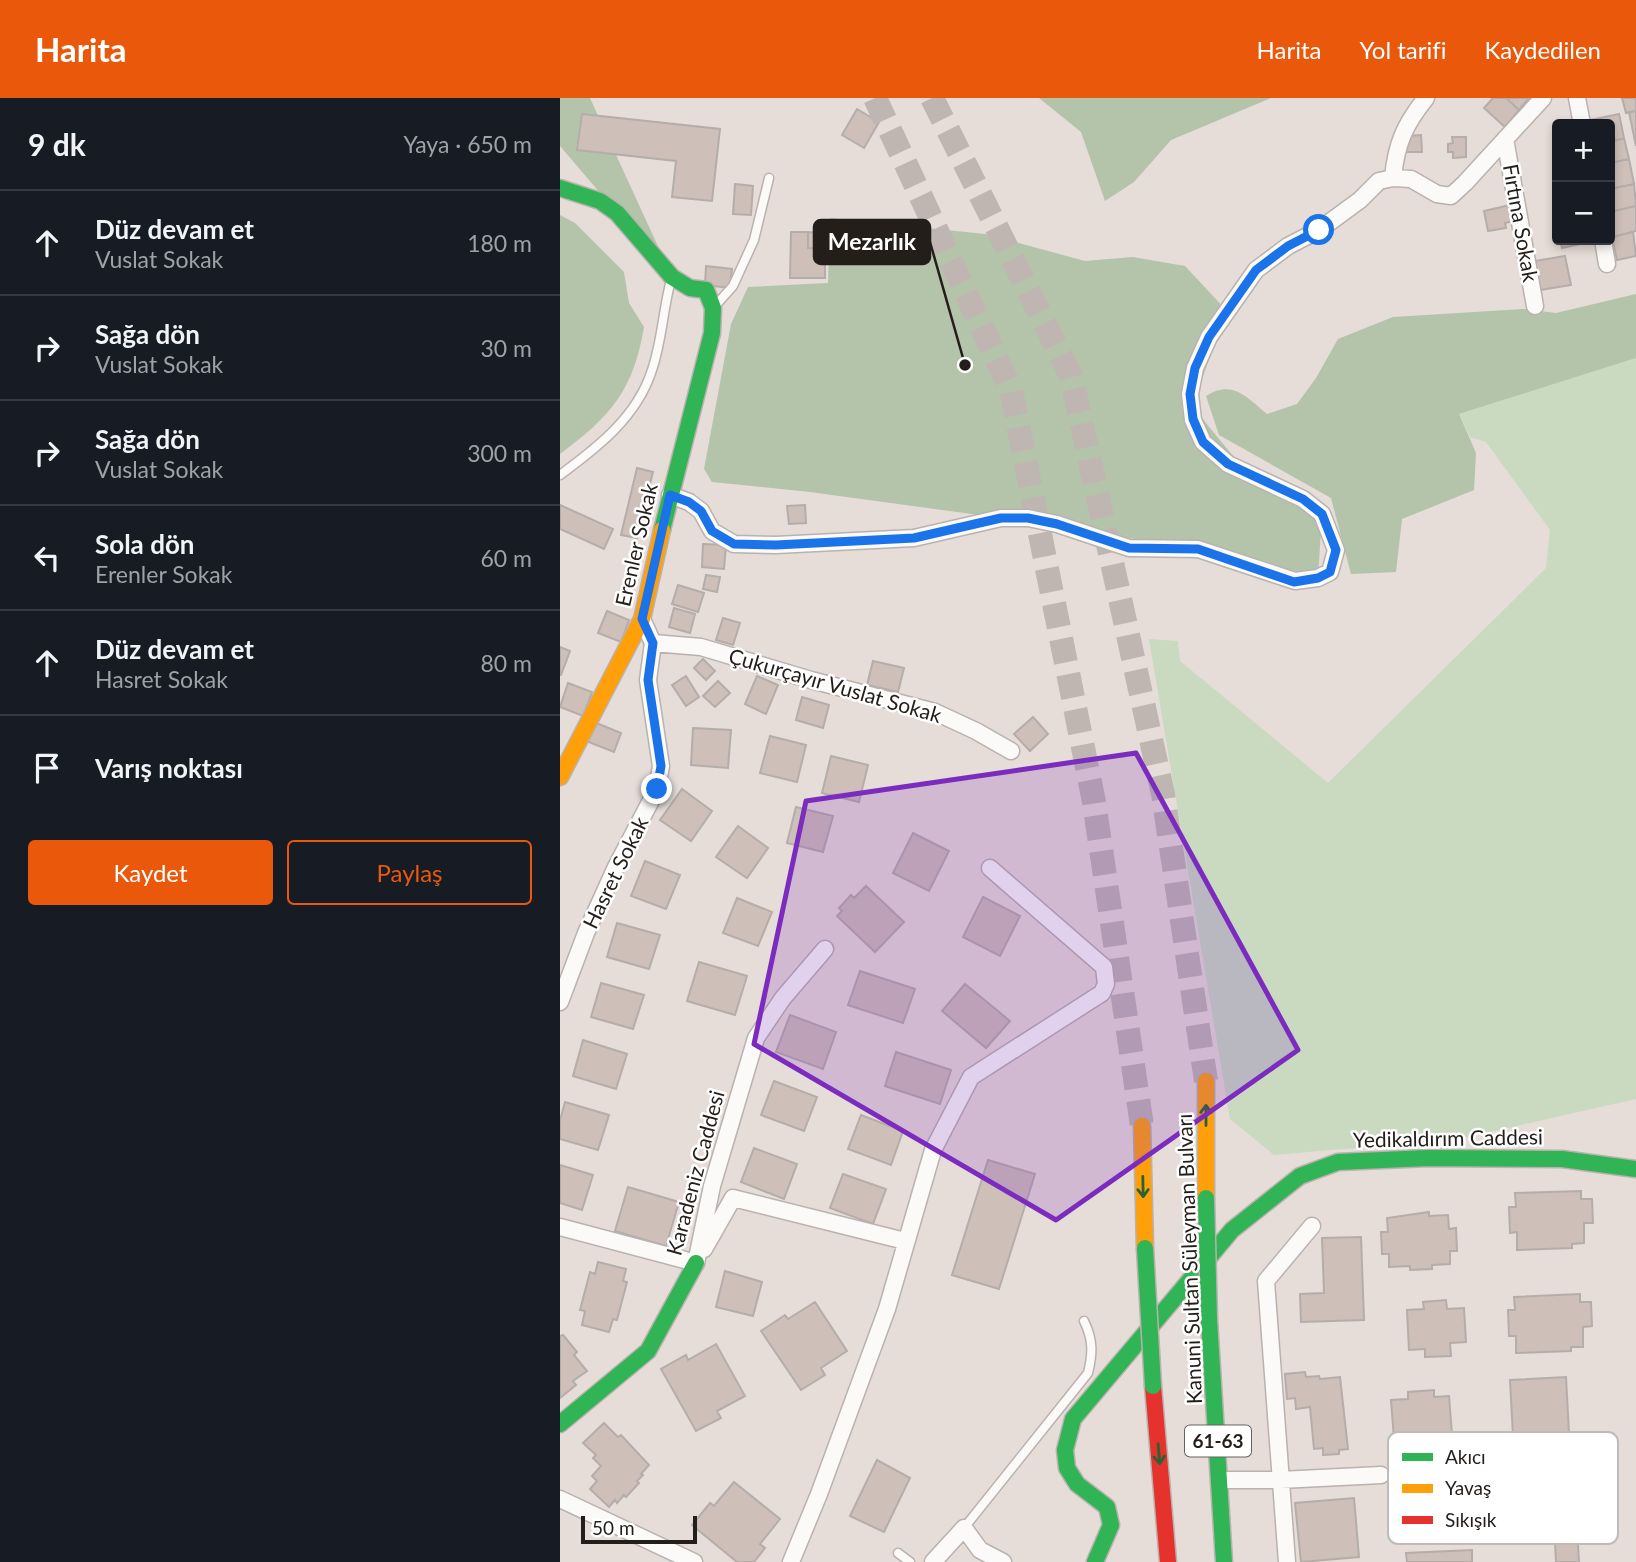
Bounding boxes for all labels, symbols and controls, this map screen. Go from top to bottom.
text: Harita [35,29,126,69]
text: Harita [1257,35,1321,64]
text: Yol tarifi [1359,35,1446,64]
text: Kaydedilen [1484,35,1601,64]
map controls [1552,119,1615,245]
button: + [1552,119,1615,182]
text: 9 dk [28,126,86,162]
text: Yaya · 650 m [403,130,532,158]
street label: Fırtına Sokak [1499,162,1544,284]
button: − [1552,182,1615,245]
text: Düz devam et [95,213,254,245]
route start [1303,214,1334,245]
callout: Mezarlık [814,220,930,264]
icon: ahead [28,224,66,262]
text: Mezarlık [828,227,917,255]
text: 180 m [467,229,532,257]
text: Vuslat Sokak [95,245,223,273]
text: Sağa dön [95,318,200,350]
icon: right [28,329,66,367]
text: 30 m [481,334,532,362]
text: Vuslat Sokak [95,350,223,378]
text: Sağa dön [95,423,200,455]
icon: right [28,434,66,472]
text: 300 m [467,439,532,467]
text: Vuslat Sokak [95,455,223,483]
street label: Erenler Sokak [609,480,662,609]
text: Sola dön [95,528,195,560]
icon: left [28,539,66,577]
text: 60 m [481,544,532,572]
text: Erenler Sokak [95,560,232,588]
text: Düz devam et [95,633,254,665]
street label: Çukurçayır Vuslat Sokak [726,642,945,727]
icon: ahead [28,644,66,682]
text: 80 m [481,649,532,677]
text: Hasret Sokak [95,665,228,693]
icon: arrive [28,749,66,787]
text: Varış noktası [95,752,243,784]
route end [641,773,672,804]
street label: Hasret Sokak [577,812,653,932]
button: Kaydet [28,840,273,905]
button: Paylaş [287,840,532,905]
street label: Karadeniz Caddesi [660,1087,729,1258]
one-way arrow [1199,1104,1213,1127]
street label: Kanuni Sultan Süleyman Bulvarı [1171,1113,1206,1405]
street label: Yedikaldırım Caddesi [1353,1123,1543,1152]
one-way arrow [1137,1175,1150,1198]
road number: 61-63 [1185,1426,1251,1456]
legend [1388,1432,1618,1544]
one-way arrow [1153,1442,1166,1464]
text: Akıcı [1445,1445,1486,1468]
text: Yavaş [1445,1476,1491,1499]
text: Sıkışık [1445,1508,1497,1531]
scale bar [581,1513,696,1545]
text: 50 m [592,1516,635,1539]

